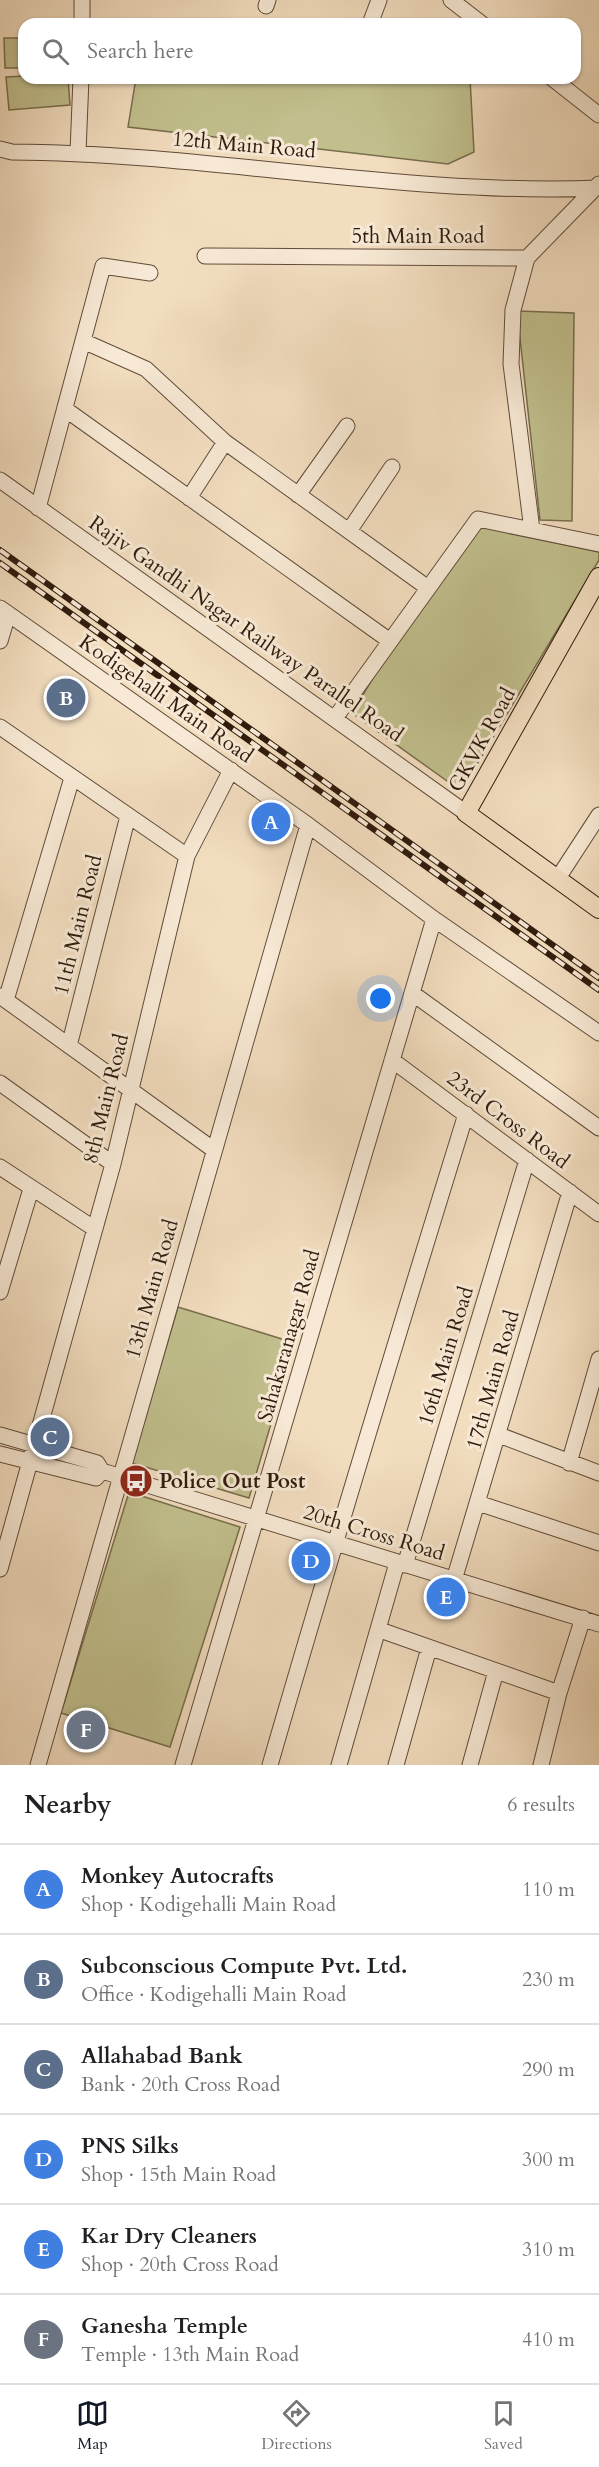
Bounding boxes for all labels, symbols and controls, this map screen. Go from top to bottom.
search box [18,18,581,84]
icon: search [39,35,72,68]
text: Search here [87,36,194,66]
street label: 12th Main Road [171,124,317,166]
street label: 5th Main Road [351,222,485,251]
street label: Rajiv Gandhi Nagar Railway Parallel Road [83,509,409,749]
street label: Kodigehalli Main Road [73,628,259,770]
pin: B [46,676,86,720]
street label: GKVK Road [441,683,523,797]
pin: A [252,800,290,844]
street label: 11th Main Road [47,852,109,998]
your location [366,984,395,1013]
street label: 8th Main Road [76,1031,136,1167]
street label: 23rd Cross Road [441,1064,575,1176]
street label: 13th Main Road [118,1216,186,1362]
street label: Sahakaranagar Road [250,1246,328,1426]
street label: 16th Main Road [411,1283,481,1429]
street label: 17th Main Road [459,1307,527,1453]
pin: C [31,1414,70,1460]
bus stop icon: Police Out Post [118,1463,154,1499]
place label: Police Out Post [159,1467,306,1496]
street label: 20th Cross Road [300,1498,448,1568]
pin: D [292,1538,330,1584]
pin: E [426,1574,466,1620]
pin: F [66,1708,106,1752]
text: Nearby [24,1787,112,1822]
text: 6 results [507,1791,575,1818]
text: Monkey Autocrafts [81,1861,274,1891]
text: A [36,1876,51,1903]
text: 110 m [522,1876,575,1903]
text: Shop · Kodigehalli Main Road [81,1891,336,1918]
text: Subconscious Compute Pvt. Ltd. [81,1951,407,1981]
text: B [36,1966,51,1993]
text: 230 m [522,1966,575,1993]
text: Office · Kodigehalli Main Road [81,1981,346,2008]
text: Allahabad Bank [81,2041,243,2071]
text: C [36,2056,51,2083]
text: 290 m [522,2056,575,2083]
text: Bank · 20th Cross Road [81,2071,280,2098]
text: PNS Silks [81,2131,179,2161]
text: D [35,2146,52,2173]
text: 300 m [522,2146,575,2173]
text: Shop · 15th Main Road [81,2161,276,2188]
text: Kar Dry Cleaners [81,2221,257,2251]
text: E [37,2236,50,2263]
text: 310 m [522,2236,575,2263]
text: Shop · 20th Cross Road [81,2251,279,2278]
text: Ganesha Temple [81,2311,248,2341]
text: F [38,2326,49,2353]
text: 410 m [522,2326,575,2353]
text: Temple · 13th Main Road [81,2341,299,2368]
tab: Map [76,2397,109,2455]
tab: Directions [261,2397,332,2455]
tab: Saved [484,2397,523,2455]

